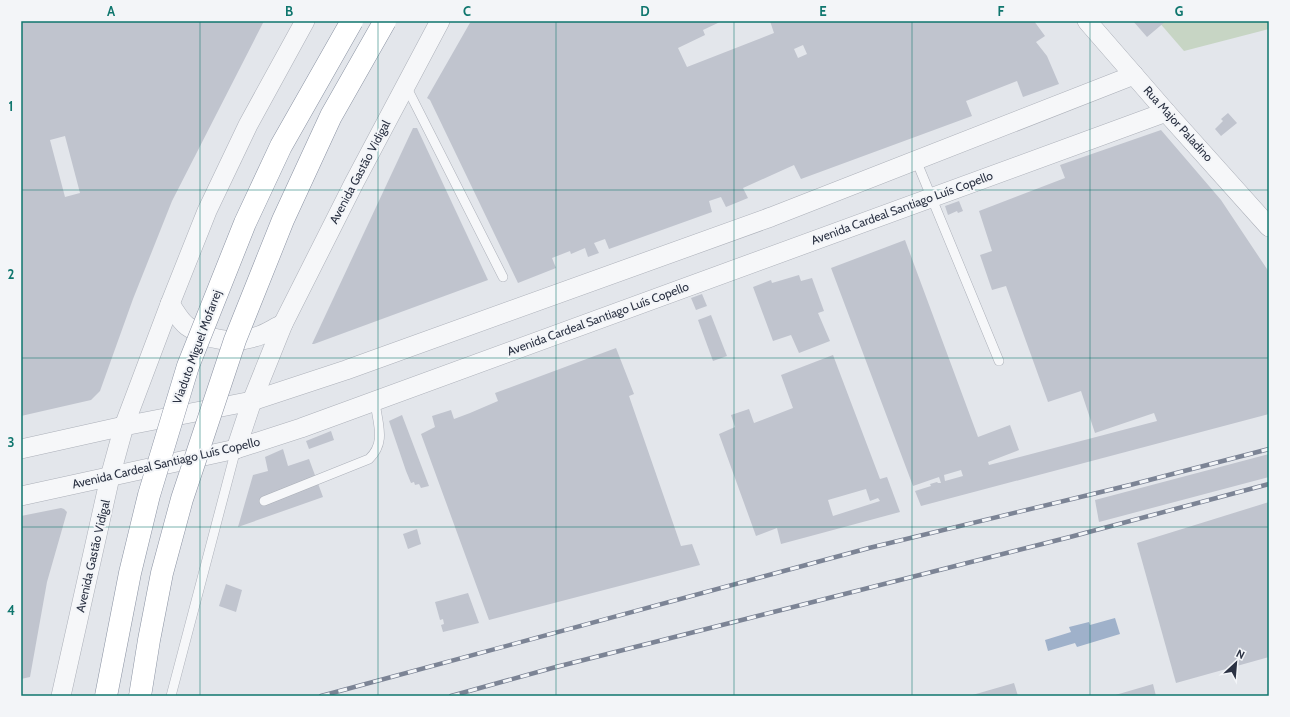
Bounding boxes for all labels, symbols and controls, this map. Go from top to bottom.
text: A [107,3,116,19]
text: B [285,3,293,19]
text: C [463,3,471,19]
text: D [640,3,650,19]
text: E [819,3,827,19]
text: F [998,3,1005,19]
text: G [1175,3,1184,19]
street label: Rua Major Paladino [1141,83,1216,165]
text: 1 [9,98,13,114]
street label: Avenida Gastão Vidigal [326,117,393,226]
street label: Avenida Cardeal Santiago Luís Copello [809,167,995,247]
text: 2 [8,266,15,282]
street label: Avenida Cardeal Santiago Luís Copello [505,278,691,358]
street label: Viaduto Miguel Mofarrej [169,288,224,406]
street label: Avenida Cardeal Santiago Luís Copello [70,433,262,491]
text: 3 [7,434,15,450]
street label: Avenida Gastão Vidigal [72,498,113,614]
text: 4 [7,602,15,618]
north arrow [1216,643,1256,683]
text: N [1234,646,1247,662]

